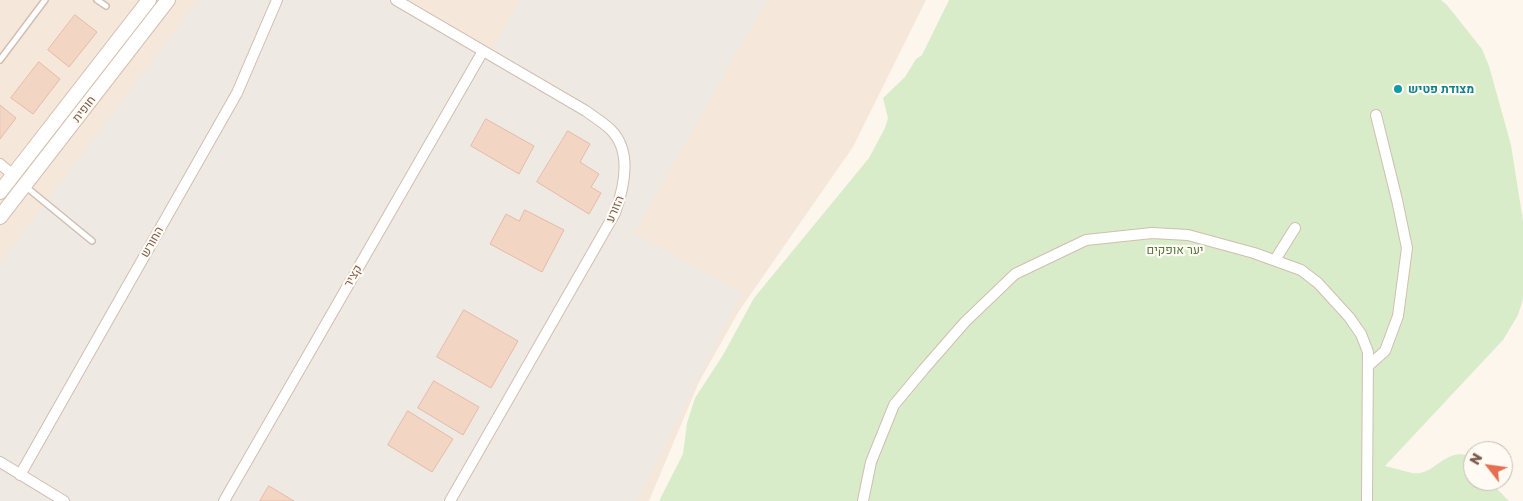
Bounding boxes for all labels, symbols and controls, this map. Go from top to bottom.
place label: מצודת פטיש [1408,82,1474,96]
marker: מצודת פטיש [1392,83,1404,95]
street label: חופית [69,93,99,125]
street label: הזורע [603,193,627,225]
street label: החורש [137,224,167,260]
park label: יער אופקים [1147,243,1203,257]
street label: קציר [341,262,365,290]
north arrow [1463,441,1513,491]
text: N [1465,450,1485,468]

